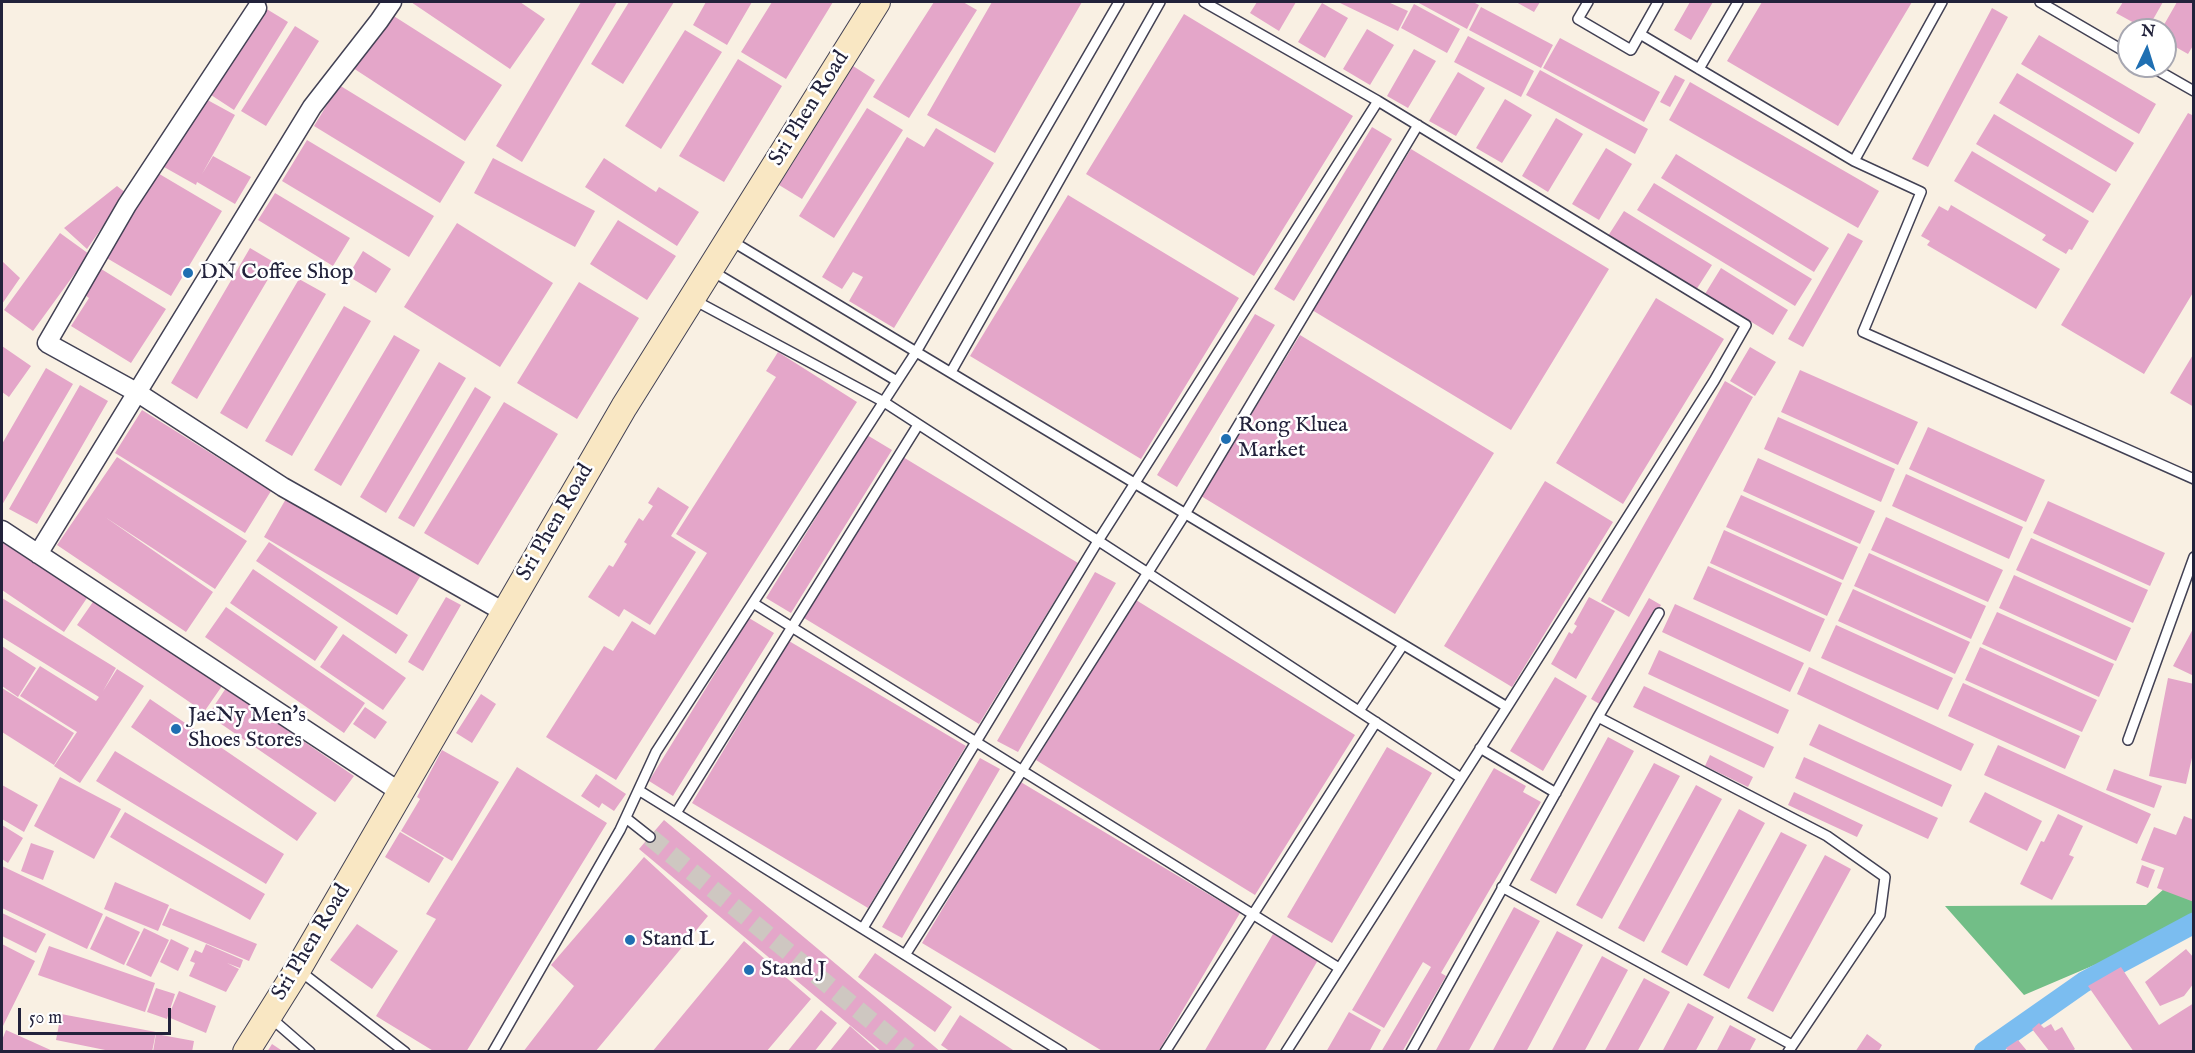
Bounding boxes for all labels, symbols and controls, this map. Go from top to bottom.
north arrow [2117,18,2177,78]
text: N [2141,22,2156,42]
street label: Sri Phen Road [764,47,856,171]
place label: DN Coffee Shop [200,260,353,286]
marker: DN Coffee Shop [181,266,195,280]
place label: Rong Kluea Market [1238,413,1348,464]
marker: Rong Kluea Market [1219,432,1233,446]
street label: Sri Phen Road [512,460,600,586]
place label: JaeNy Men's Shoes Stores [188,703,306,754]
marker: JaeNy Men's Shoes Stores [169,722,183,736]
street label: Sri Phen Road [267,880,357,1006]
place label: Stand L [642,927,714,953]
marker: Stand L [623,933,637,947]
place label: Stand J [761,957,827,983]
marker: Stand J [742,963,756,977]
scale bar [21,996,174,1034]
text: 50 m [29,1007,62,1030]

